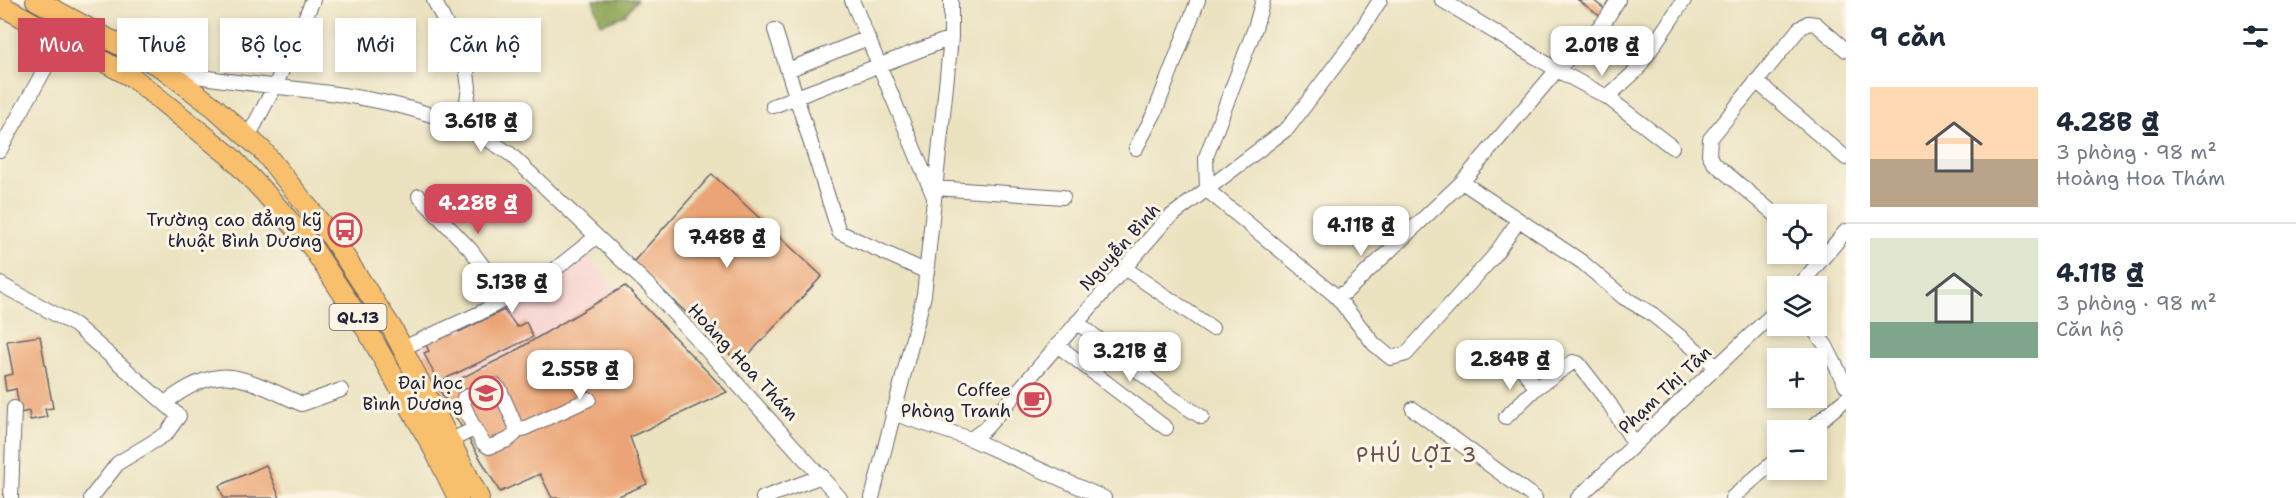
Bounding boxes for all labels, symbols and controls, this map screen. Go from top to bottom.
chip: Mua [18,18,105,72]
chip: Thuê [117,18,208,72]
chip: Bộ lọc [220,18,323,72]
chip: Mới [335,18,416,72]
chip: Căn hộ [428,18,541,72]
text: 9 căn [1870,19,1946,54]
icon: filters [2239,20,2272,53]
pin: 2.01B ₫ [1547,26,1657,77]
text: 2.01B ₫ [1565,32,1639,58]
pin: 3.61B ₫ [426,102,536,153]
text: 4.28B ₫ [2056,104,2159,139]
text: 3.61B ₫ [444,108,518,134]
icon: home [1918,111,1990,183]
text: 3 phòng · 98 m² [2056,139,2217,165]
text: Hoàng Hoa Thám [2056,165,2225,191]
pin: 4.28B ₫ [423,184,533,235]
text: 4.28B ₫ [438,190,518,216]
street label: Nguyễn Bình [1074,198,1166,296]
map controls [1767,204,1827,480]
button: locate [1767,204,1827,264]
pin: 4.11B ₫ [1306,206,1416,257]
place label: Trường cao đẳng kỹ thuật Bình Dương [146,208,322,253]
bus stop icon: Trường cao đẳng kỹ thuật Bình Dương [327,212,363,248]
text: 4.11B ₫ [1327,212,1395,238]
pin: 7.48B ₫ [672,218,782,269]
text: 7.48B ₫ [688,224,766,250]
text: 4.11B ₫ [2056,255,2144,290]
icon: home [1918,262,1990,334]
pin: 5.13B ₫ [457,263,567,314]
text: 5.13B ₫ [476,269,548,295]
button: layers [1767,276,1827,336]
text: 3 phòng · 98 m² [2056,290,2217,316]
street label: Hoàng Hoa Thám [682,298,804,426]
road number: QL.13 [330,304,386,330]
text: Căn hộ [2056,316,2124,342]
pin: 3.21B ₫ [1075,332,1185,383]
text: 3.21B ₫ [1093,338,1167,364]
pin: 2.84B ₫ [1455,340,1565,391]
street label: Phạm Thị Tân [1613,341,1717,439]
text: 2.84B ₫ [1470,346,1550,372]
button: + [1767,348,1827,408]
pin: 2.55B ₫ [525,350,635,401]
text: 2.55B ₫ [541,356,619,382]
place label: Đại học Bình Dương [363,371,463,416]
school or university icon: Đại học Bình Dương [468,375,504,411]
place label: Coffee Phòng Tranh [901,378,1011,423]
cafe icon: Coffee Phòng Tranh [1016,382,1052,418]
button: − [1767,420,1827,480]
district label: PHÚ LỢI 3 [1356,440,1478,469]

